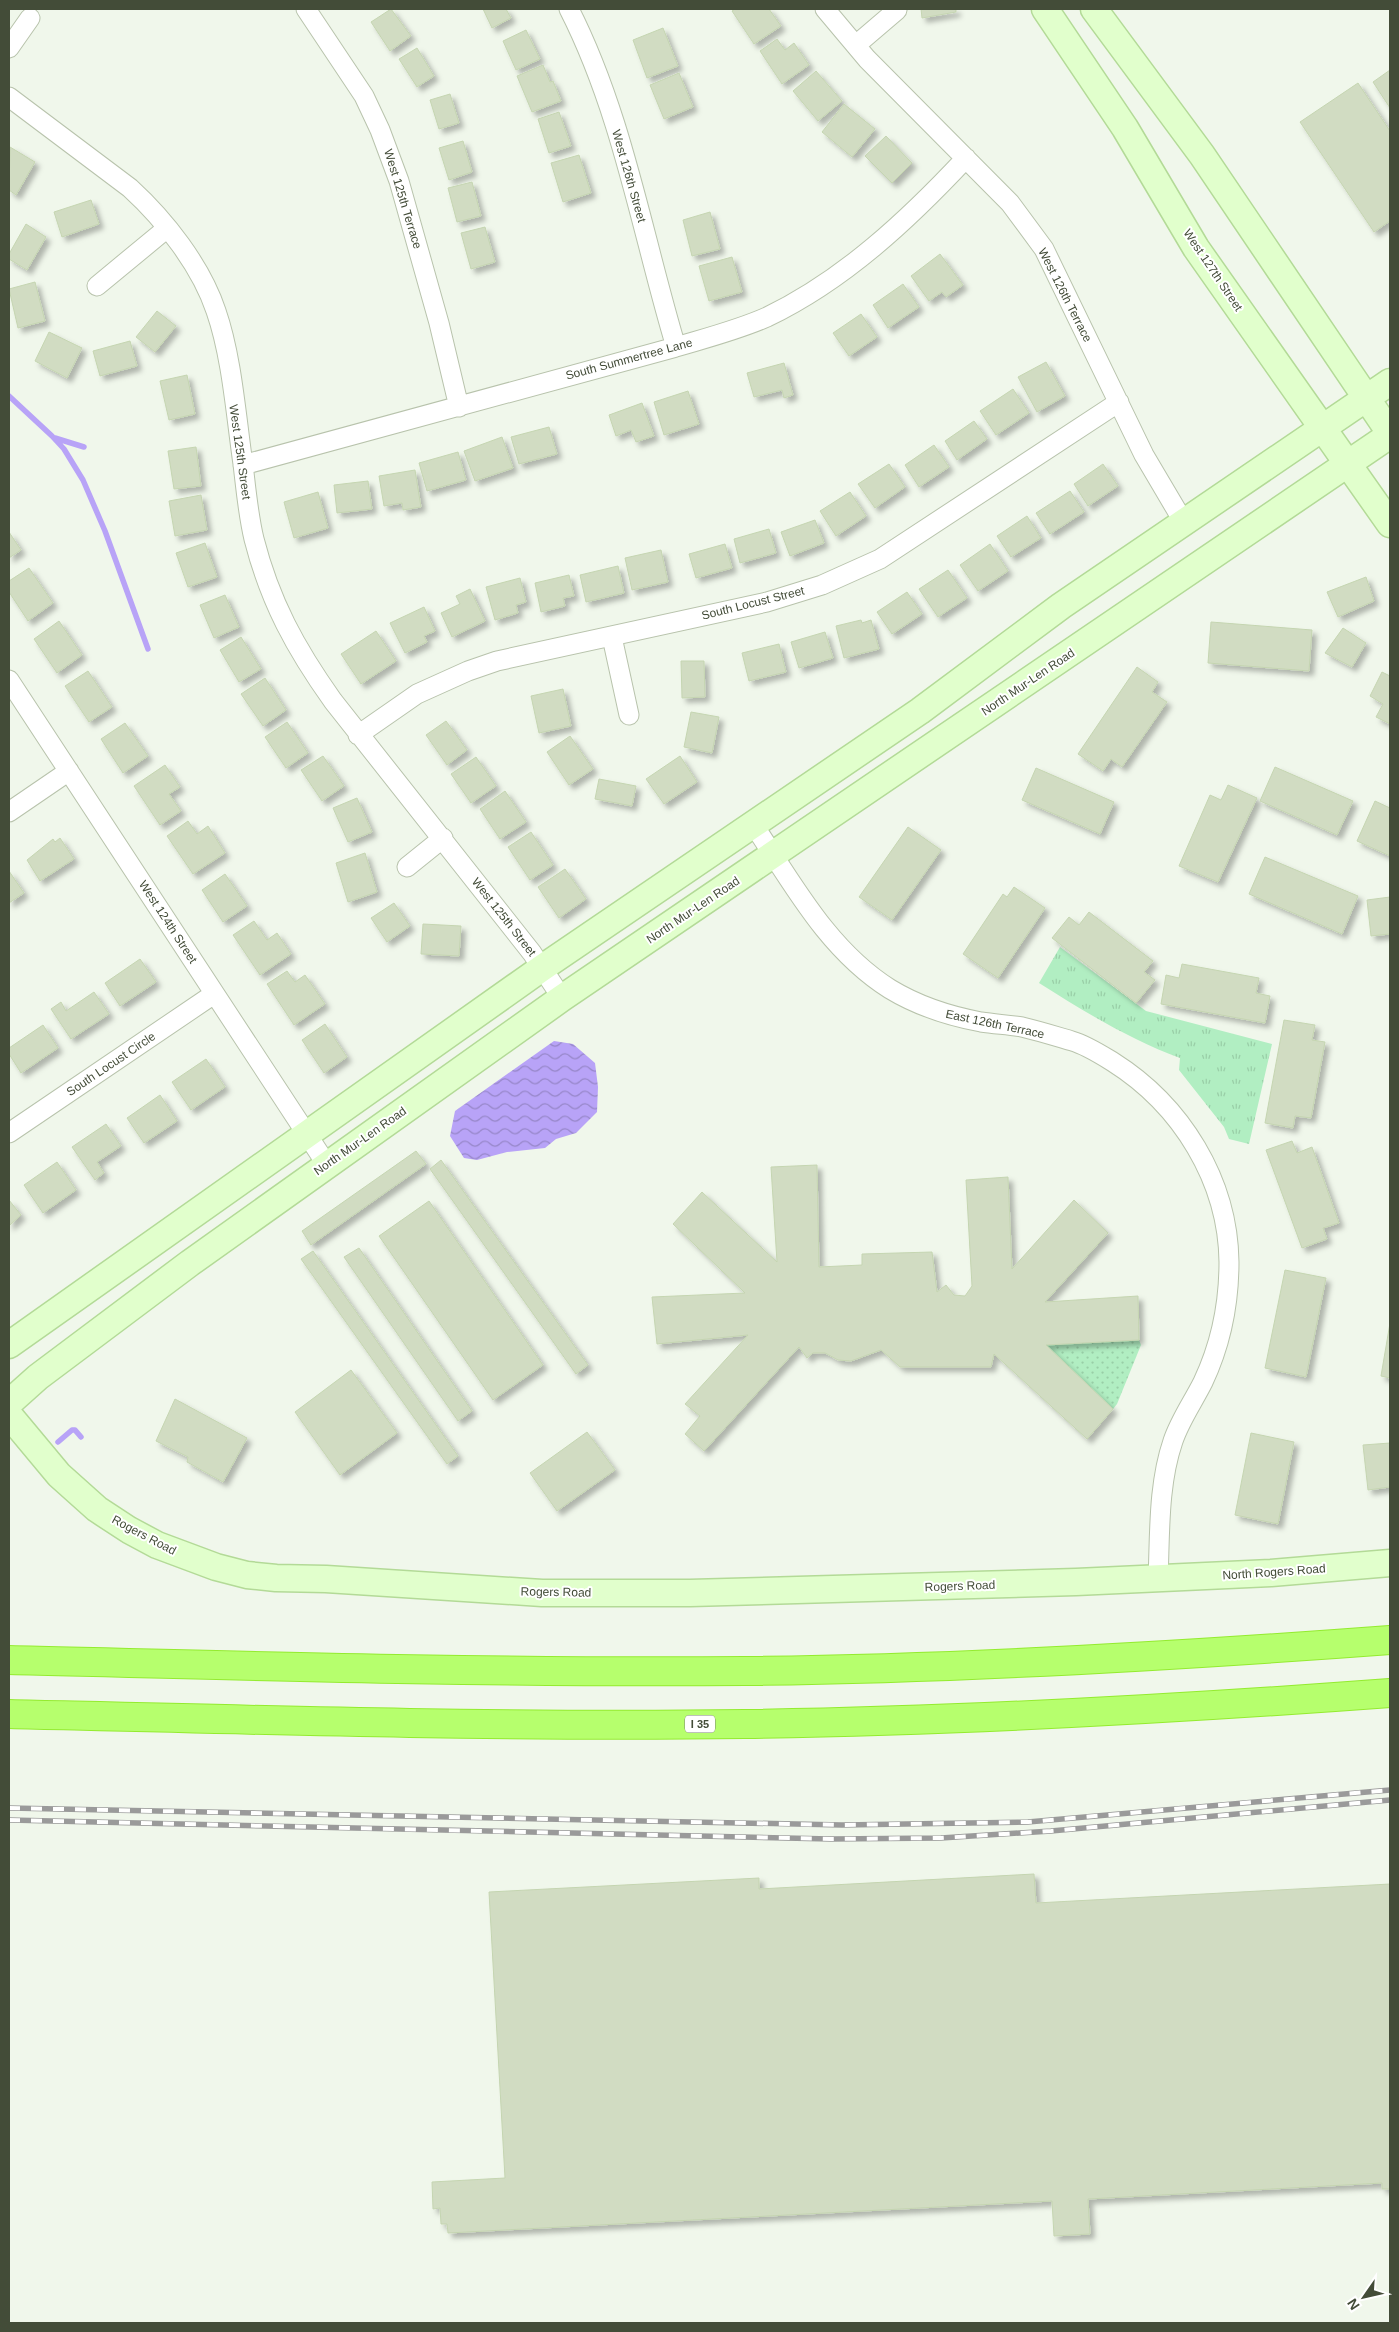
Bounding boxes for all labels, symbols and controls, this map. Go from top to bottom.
street label: West 126th Street [609,128,649,225]
street label: West 125th Terrace [381,147,425,251]
street label: West 127th Street [1180,226,1246,314]
street label: West 126th Terrace [1035,246,1095,345]
street label: South Summertree Lane [564,335,694,383]
street label: West 125th Street [226,404,254,501]
street label: South Locust Street [700,583,806,623]
street label: North Mur-Len Road [979,646,1077,718]
street label: North Mur-Len Road [644,874,742,946]
street label: West 125th Street [469,875,539,960]
street label: West 124th Street [136,878,200,967]
street label: East 126th Terrace [944,1007,1046,1041]
street label: South Locust Circle [64,1029,158,1099]
street label: North Mur-Len Road [311,1104,409,1178]
street label: Rogers Road [109,1512,179,1558]
street label: North Rogers Road [1222,1561,1326,1583]
street label: Rogers Road [924,1578,996,1594]
street label: Rogers Road [521,1584,591,1600]
road number: I 35 [685,1716,715,1732]
north arrow [1339,2272,1389,2322]
text: N [1344,2296,1363,2313]

